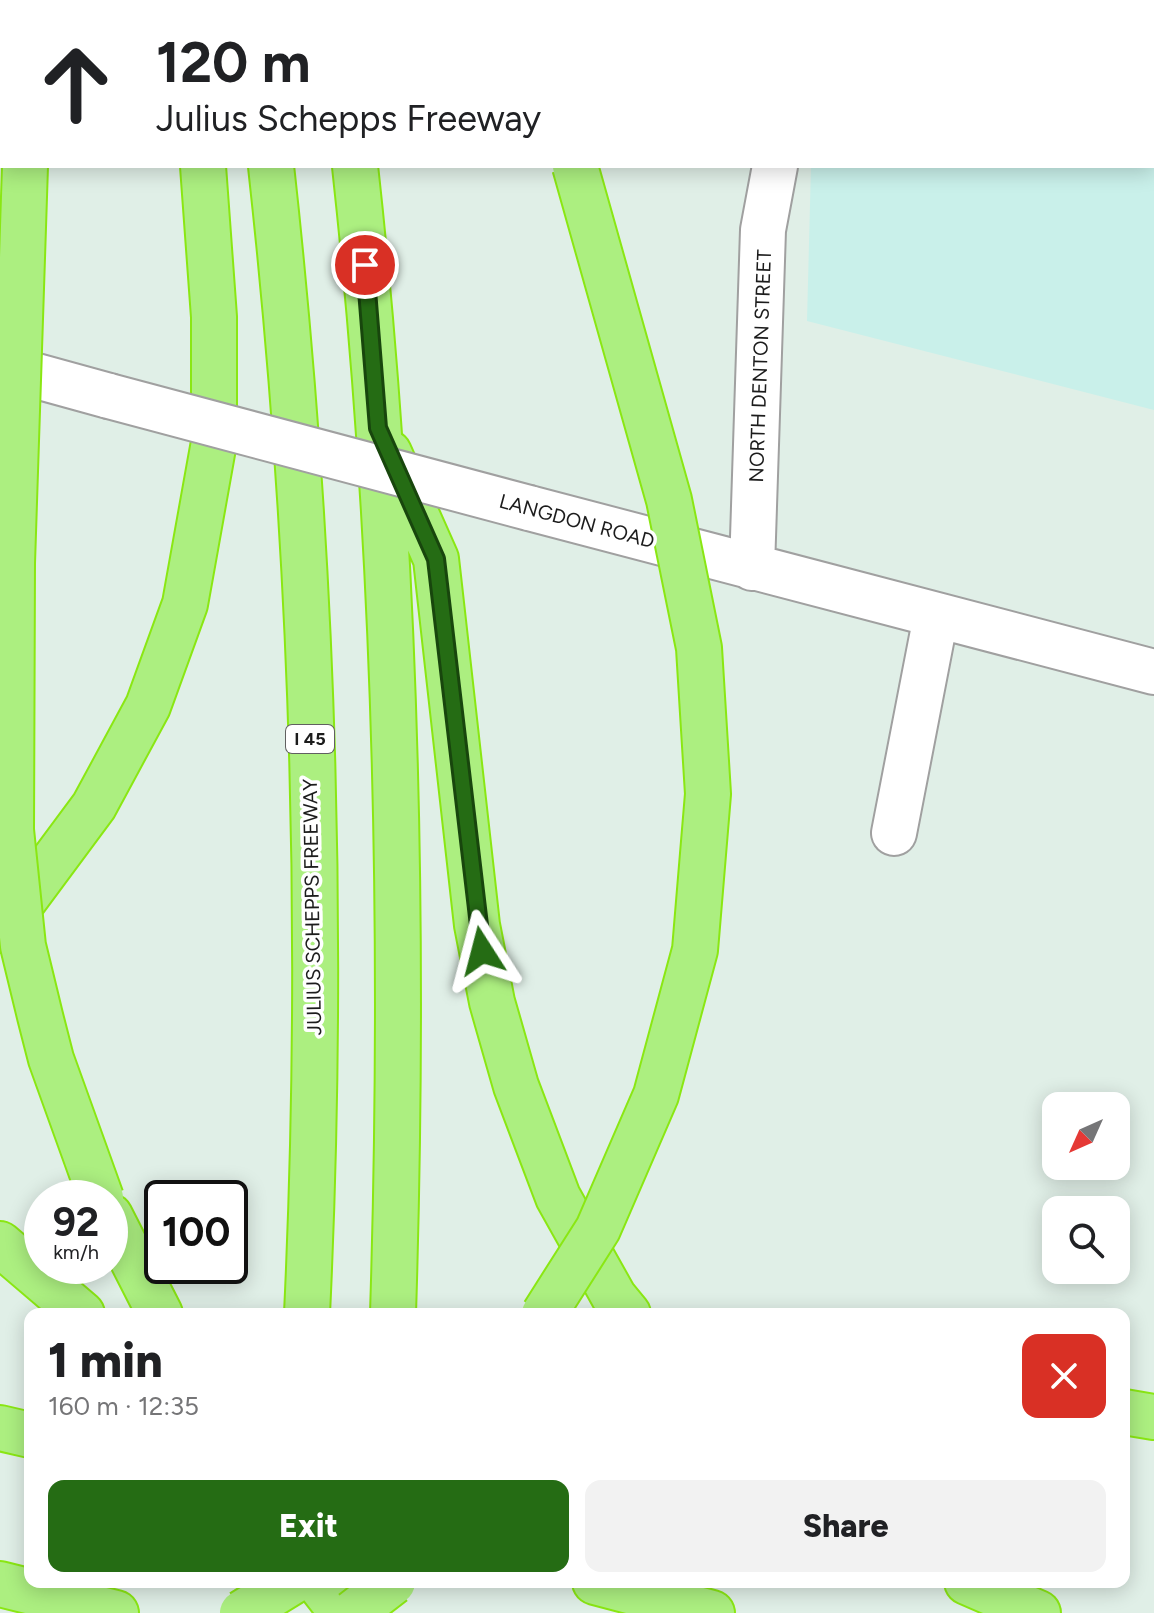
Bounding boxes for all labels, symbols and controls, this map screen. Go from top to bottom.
text: 120 m [156,29,311,96]
icon: ahead [24,32,128,136]
text: Julius Schepps Freeway [156,97,541,140]
pin [331,231,399,299]
icon: arrive [343,243,387,287]
street label: NORTH DENTON STREET [744,249,776,483]
street label: LANGDON ROAD [497,489,657,553]
road number: I 45 [286,725,334,753]
street label: JULIUS SCHEPPS FREEWAY [298,779,326,1035]
position arrow [440,909,524,993]
north arrow [1042,1092,1130,1180]
map controls [1042,1092,1130,1284]
speed limit sign: 100 [144,1180,248,1284]
button: search [1042,1196,1130,1284]
text: 92 [53,1198,99,1246]
text: km/h [53,1240,99,1264]
text: 1 min [48,1331,163,1389]
button: close [1022,1334,1106,1418]
text: 160 m · 12:35 [48,1390,199,1422]
button: Exit [48,1480,569,1572]
button: Share [585,1480,1106,1572]

